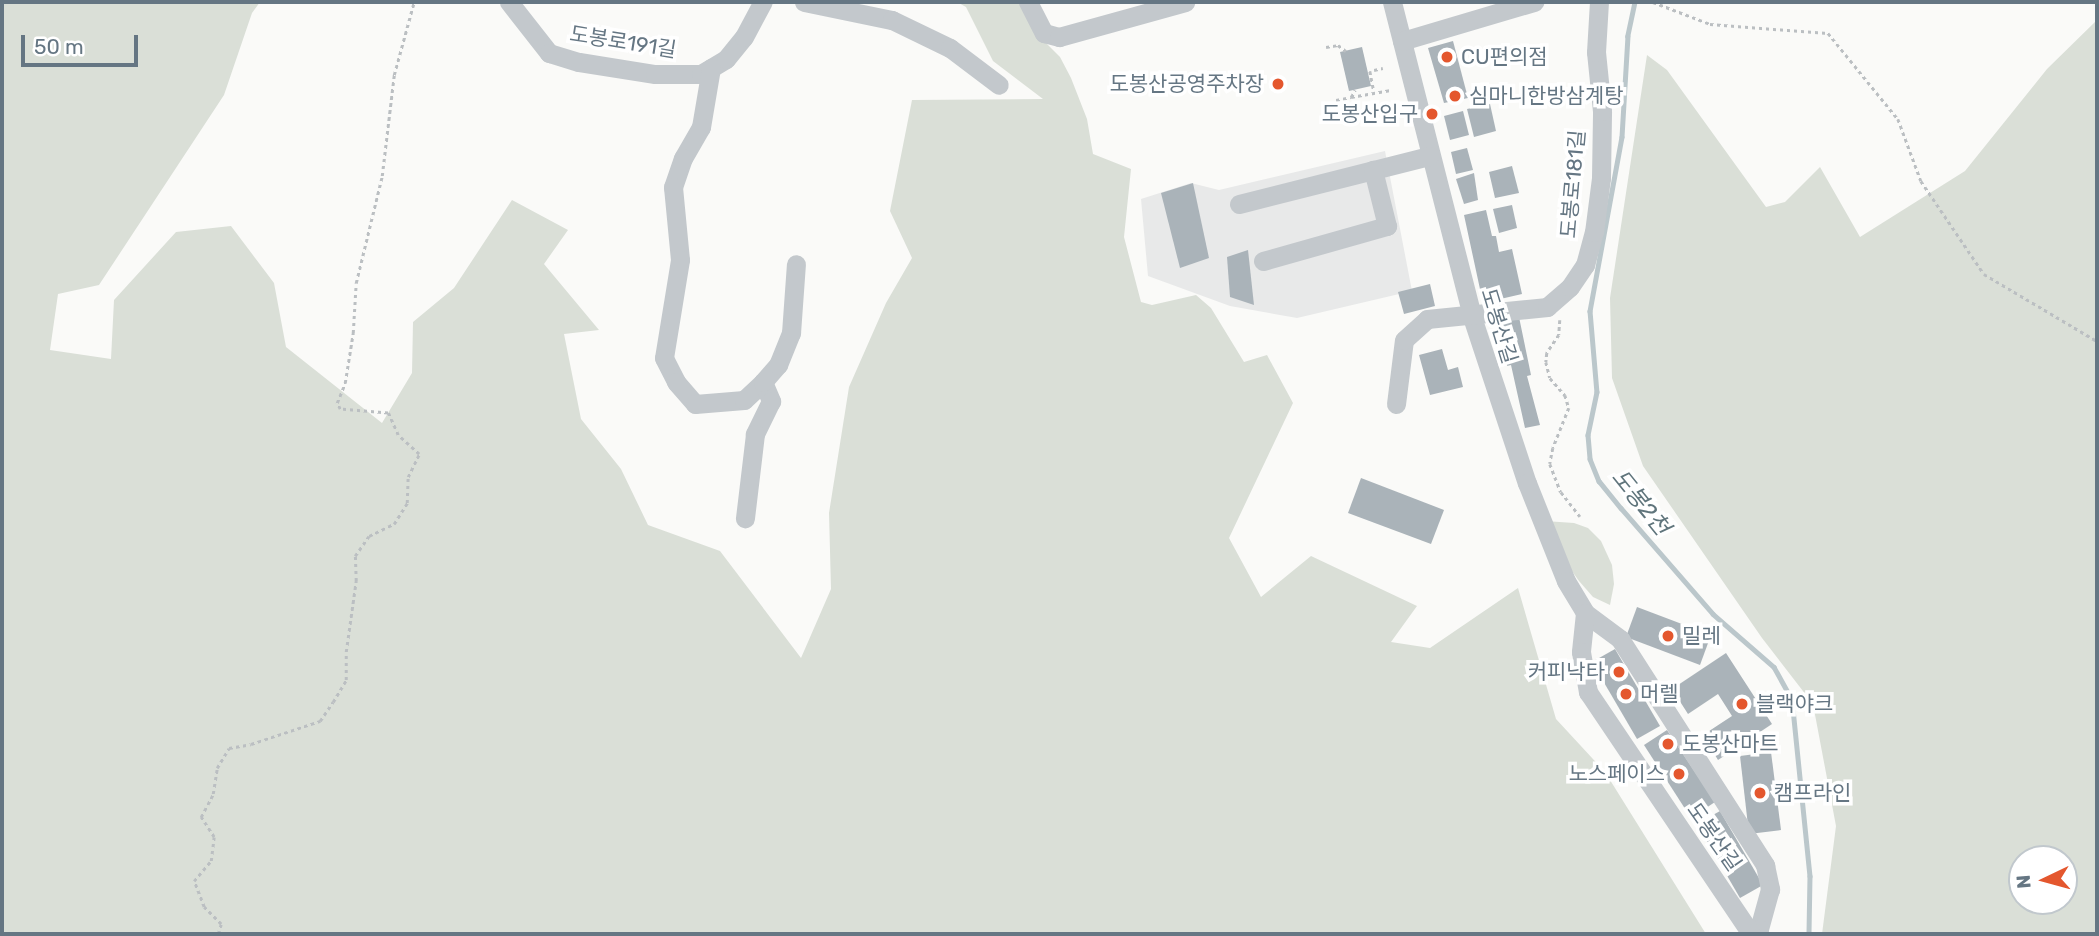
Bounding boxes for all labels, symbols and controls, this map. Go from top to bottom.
scale bar [24,21,142,65]
street label: 도봉로191길 [568,21,678,63]
text: 50 m [34,34,84,59]
place label: CU편의점 [1461,44,1548,70]
marker: CU편의점 [1439,49,1455,65]
place label: 도봉산공영주차장 [1109,71,1264,97]
marker: 도봉산공영주차장 [1270,76,1286,92]
place label: 심마니한방삼계탕 [1469,83,1624,109]
marker: 심마니한방삼계탕 [1447,88,1463,104]
place label: 도봉산입구 [1321,101,1418,127]
marker: 도봉산입구 [1424,106,1440,122]
street label: 도봉로181길 [1556,129,1590,239]
street label: 도봉산길 [1476,285,1522,367]
water label: 도봉2천 [1606,463,1676,541]
place label: 밀레 [1682,623,1721,649]
marker: 밀레 [1660,628,1676,644]
place label: 커피낙타 [1528,659,1605,685]
marker: 커피낙타 [1611,664,1627,680]
place label: 머렐 [1640,681,1679,707]
marker: 머렐 [1618,686,1634,702]
place label: 블랙야크 [1756,691,1833,717]
marker: 블랙야크 [1734,696,1750,712]
place label: 도봉산마트 [1682,731,1779,757]
marker: 도봉산마트 [1660,736,1676,752]
place label: 노스페이스 [1568,761,1665,787]
marker: 노스페이스 [1671,766,1687,782]
place label: 캠프라인 [1774,780,1851,806]
marker: 캠프라인 [1752,785,1768,801]
street label: 도봉산길 [1682,798,1746,876]
north arrow [2008,845,2078,915]
text: N [2012,874,2036,890]

